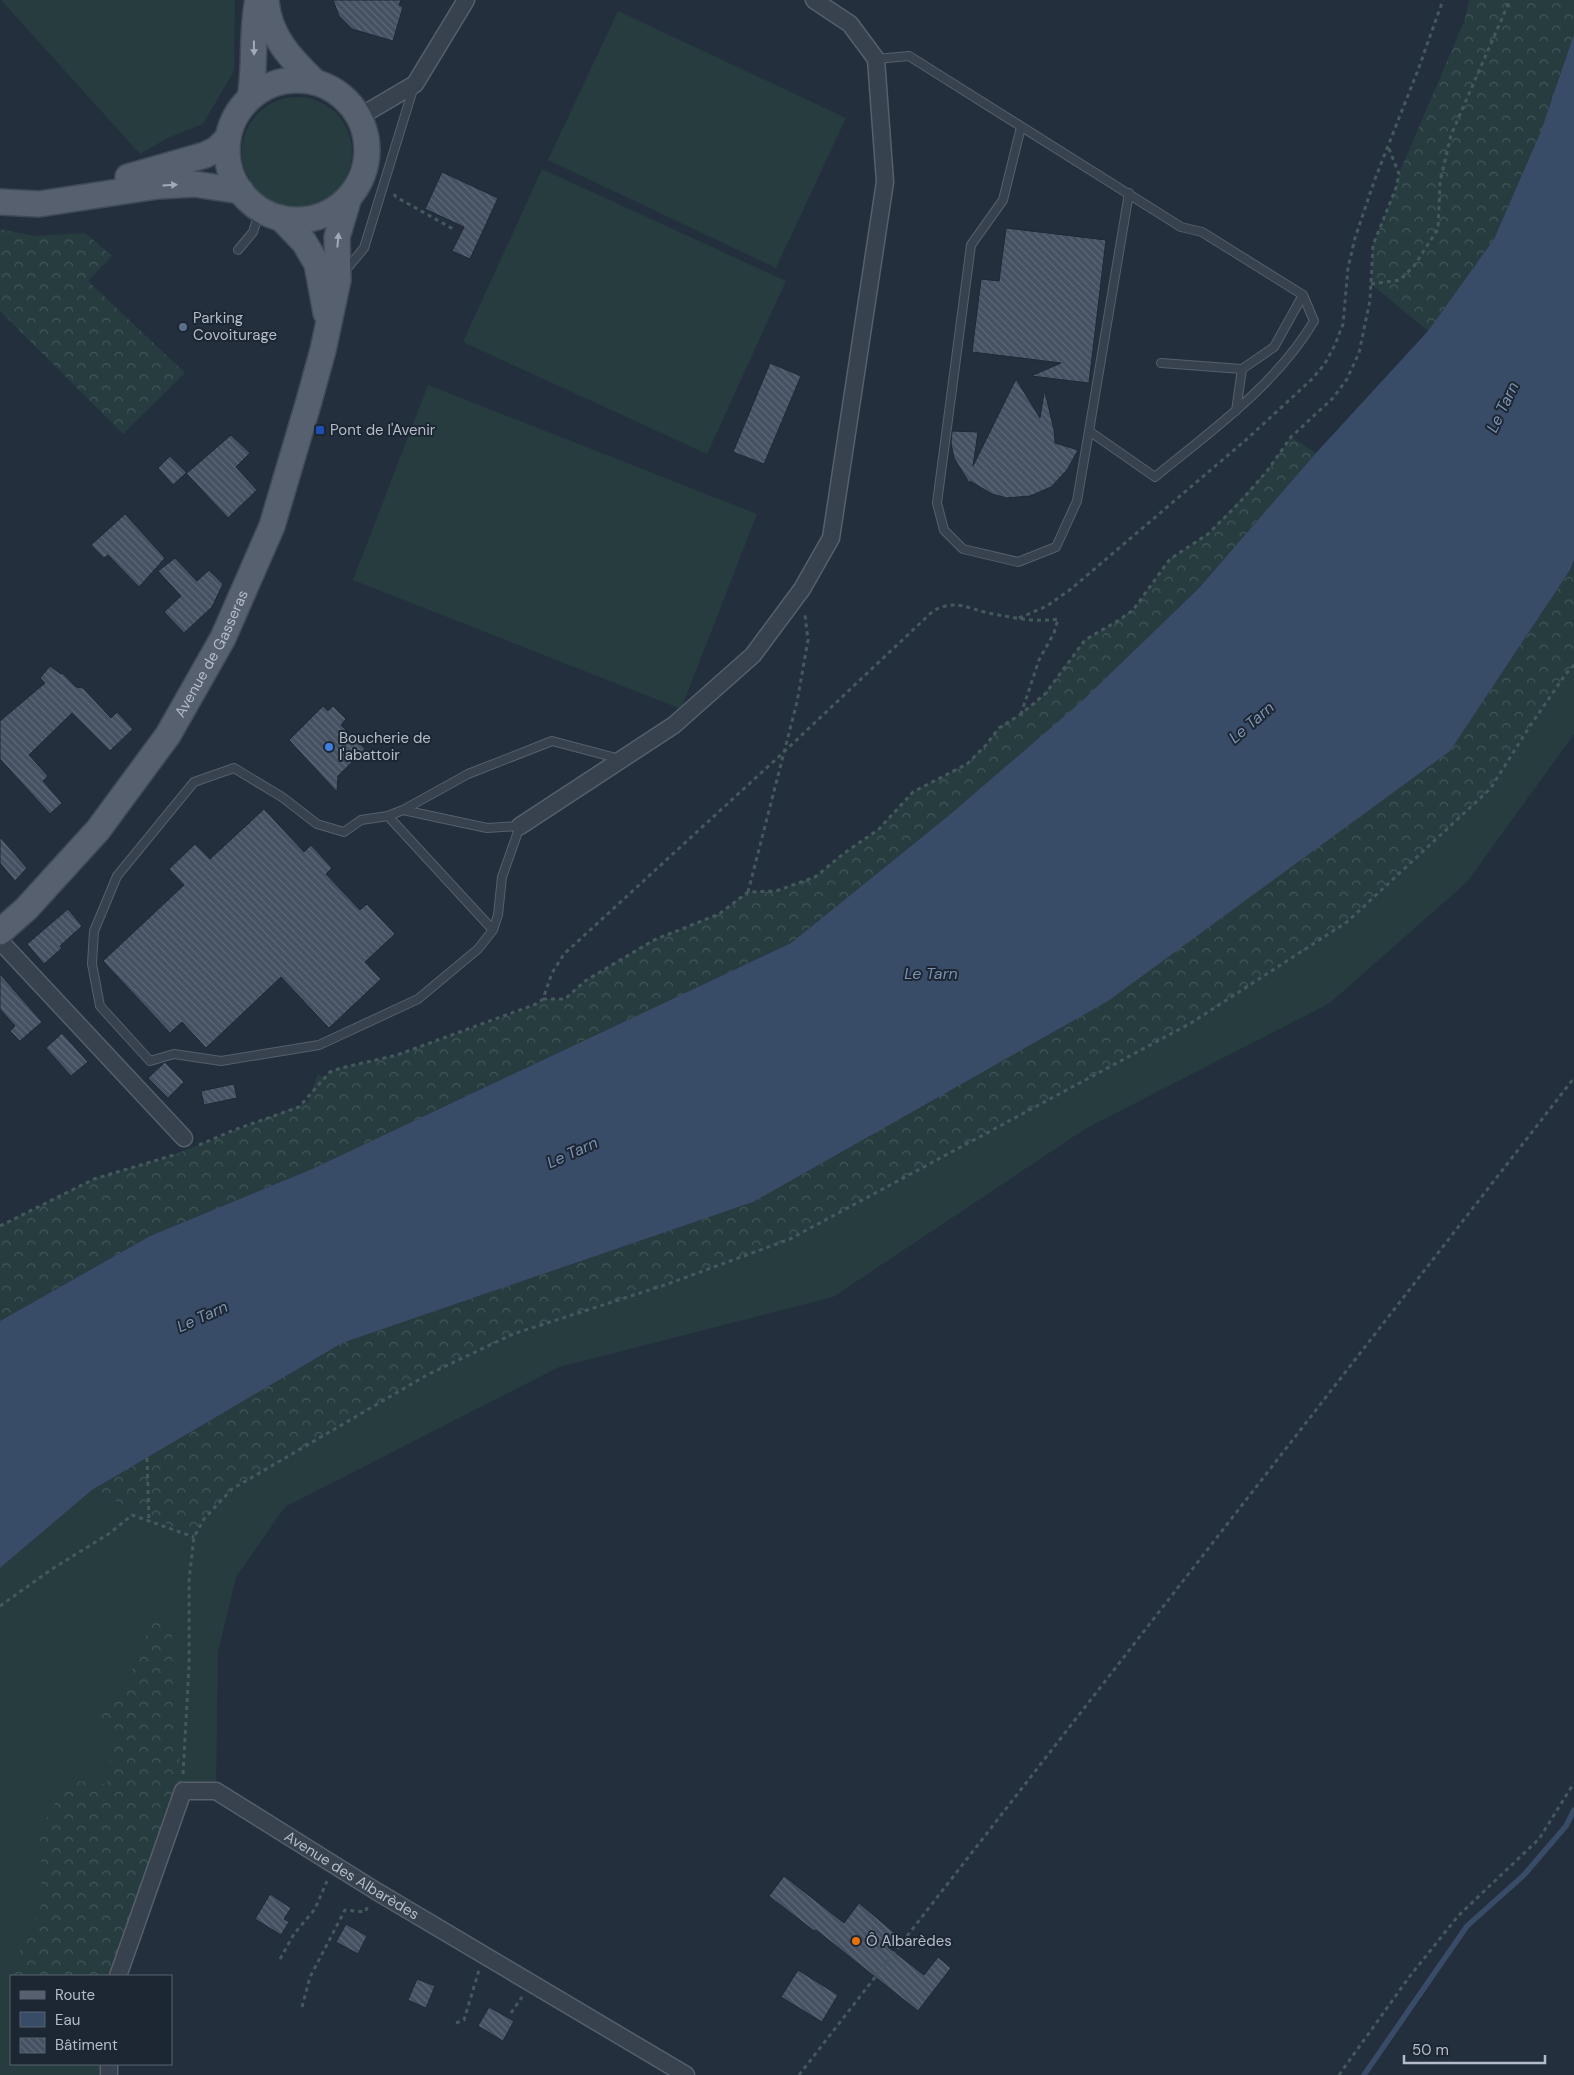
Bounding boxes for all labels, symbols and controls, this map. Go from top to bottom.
one-way arrow [250,41,258,57]
one-way arrow [162,181,178,189]
one-way arrow [334,232,342,248]
place label: Parking Covoiturage [193,308,277,345]
marker: Parking Covoiturage [177,321,189,333]
water label: Le Tarn [1482,378,1523,436]
place label: Pont de l'Avenir [330,420,436,440]
marker: Pont de l'Avenir [314,424,326,436]
street label: Avenue de Gasseras [170,587,253,721]
water label: Le Tarn [1224,697,1278,748]
place label: Boucherie de l'abattoir [339,728,431,765]
marker: Boucherie de l'abattoir [323,741,335,753]
water label: Le Tarn [904,963,958,984]
water label: Le Tarn [543,1132,601,1173]
water label: Le Tarn [173,1296,231,1337]
street label: Avenue des Albarèdes [281,1826,423,1924]
place label: Ô Albarèdes [866,1931,952,1951]
marker: Ô Albarèdes [850,1935,862,1947]
legend [10,1975,172,2065]
text: Route [55,1985,95,2005]
text: Eau [55,2010,80,2030]
scale bar [1404,2032,1545,2064]
text: Bâtiment [55,2035,118,2055]
text: 50 m [1412,2040,1449,2060]

